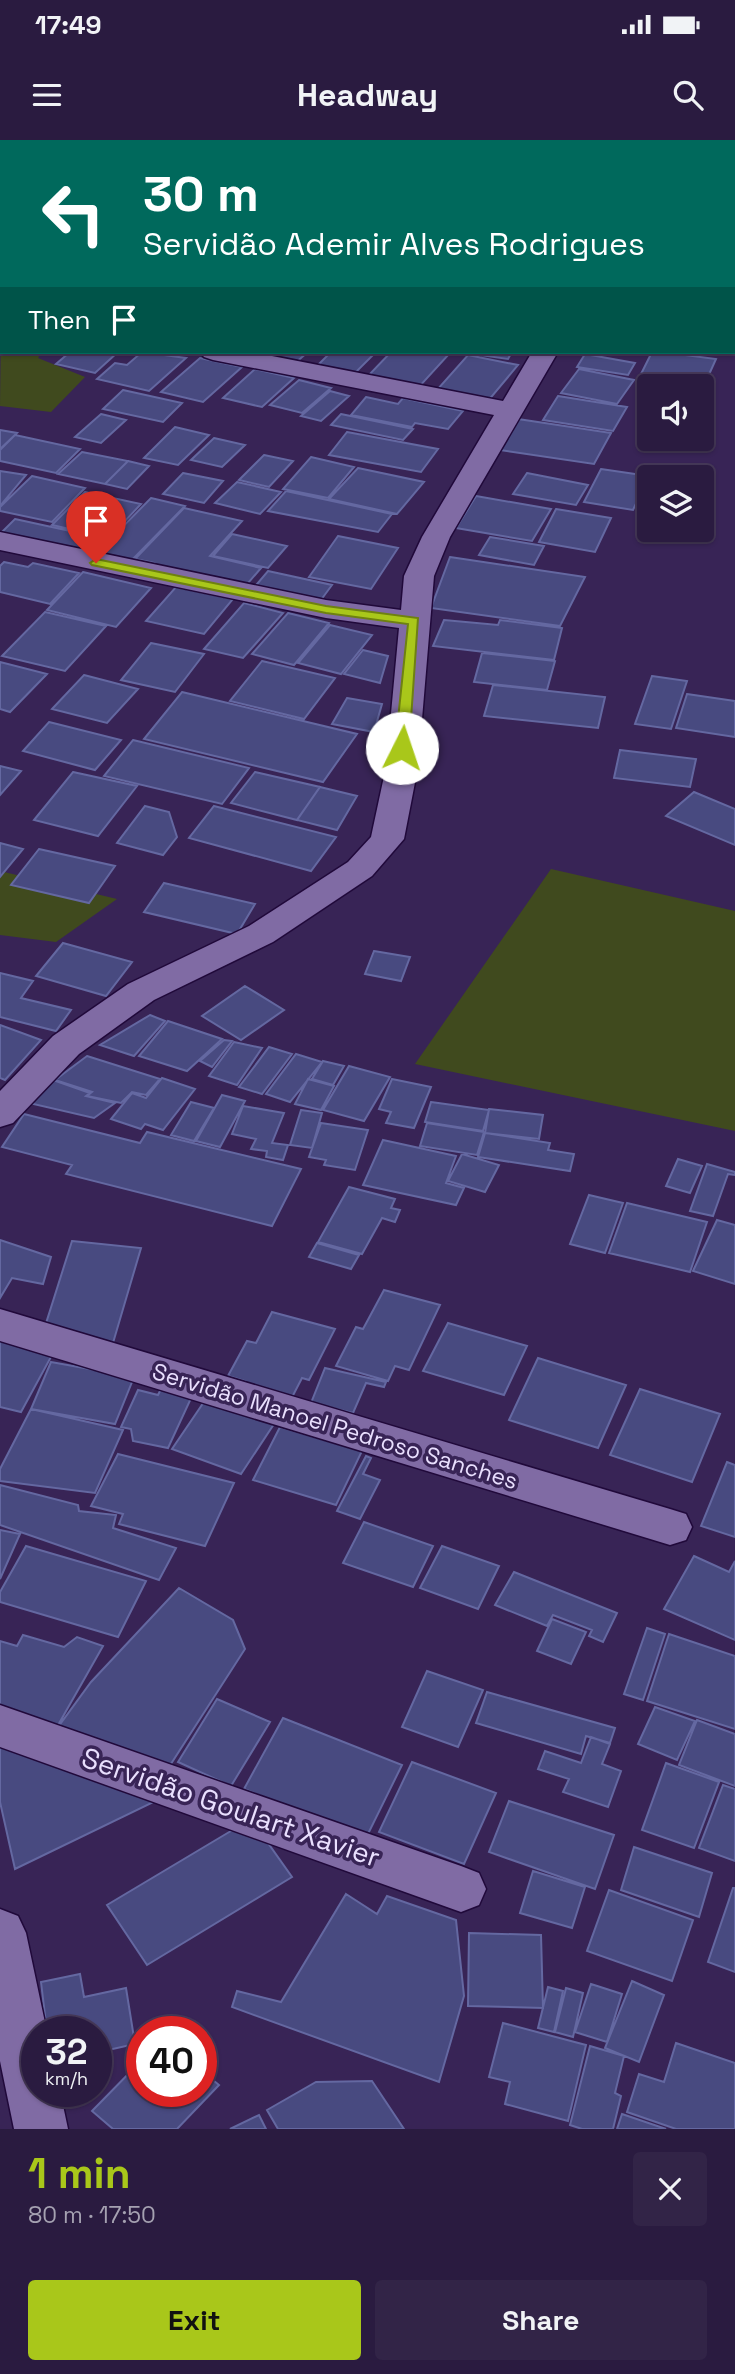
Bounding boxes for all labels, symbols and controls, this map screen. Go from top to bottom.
text: 17:49 [35,8,102,42]
text: Headway [297,75,438,115]
icon: menu [28,76,66,114]
icon: search [669,76,707,114]
text: 30 m [143,163,259,225]
icon: left [28,168,119,259]
text: Servidão Ademir Alves Rodrigues [143,224,645,264]
icon: arrive [105,301,143,339]
text: Then [28,303,91,337]
map controls [637,374,714,542]
button: sound [637,374,714,451]
button: layers [637,465,714,542]
pin [66,491,126,563]
icon: arrive [77,502,115,540]
position arrow [365,711,439,785]
street label: Servidão Manoel Pedroso Sanches [149,1356,521,1496]
street label: Servidão Goulart Xavier [77,1739,385,1875]
speed limit sign: 40 [126,2016,217,2107]
text: 32 [45,2030,88,2074]
text: km/h [45,2067,88,2090]
text: 1 min [28,2147,131,2200]
button: close [633,2152,707,2226]
text: 80 m · 17:50 [28,2200,156,2230]
button: Exit [28,2280,361,2360]
button: Share [375,2280,707,2360]

